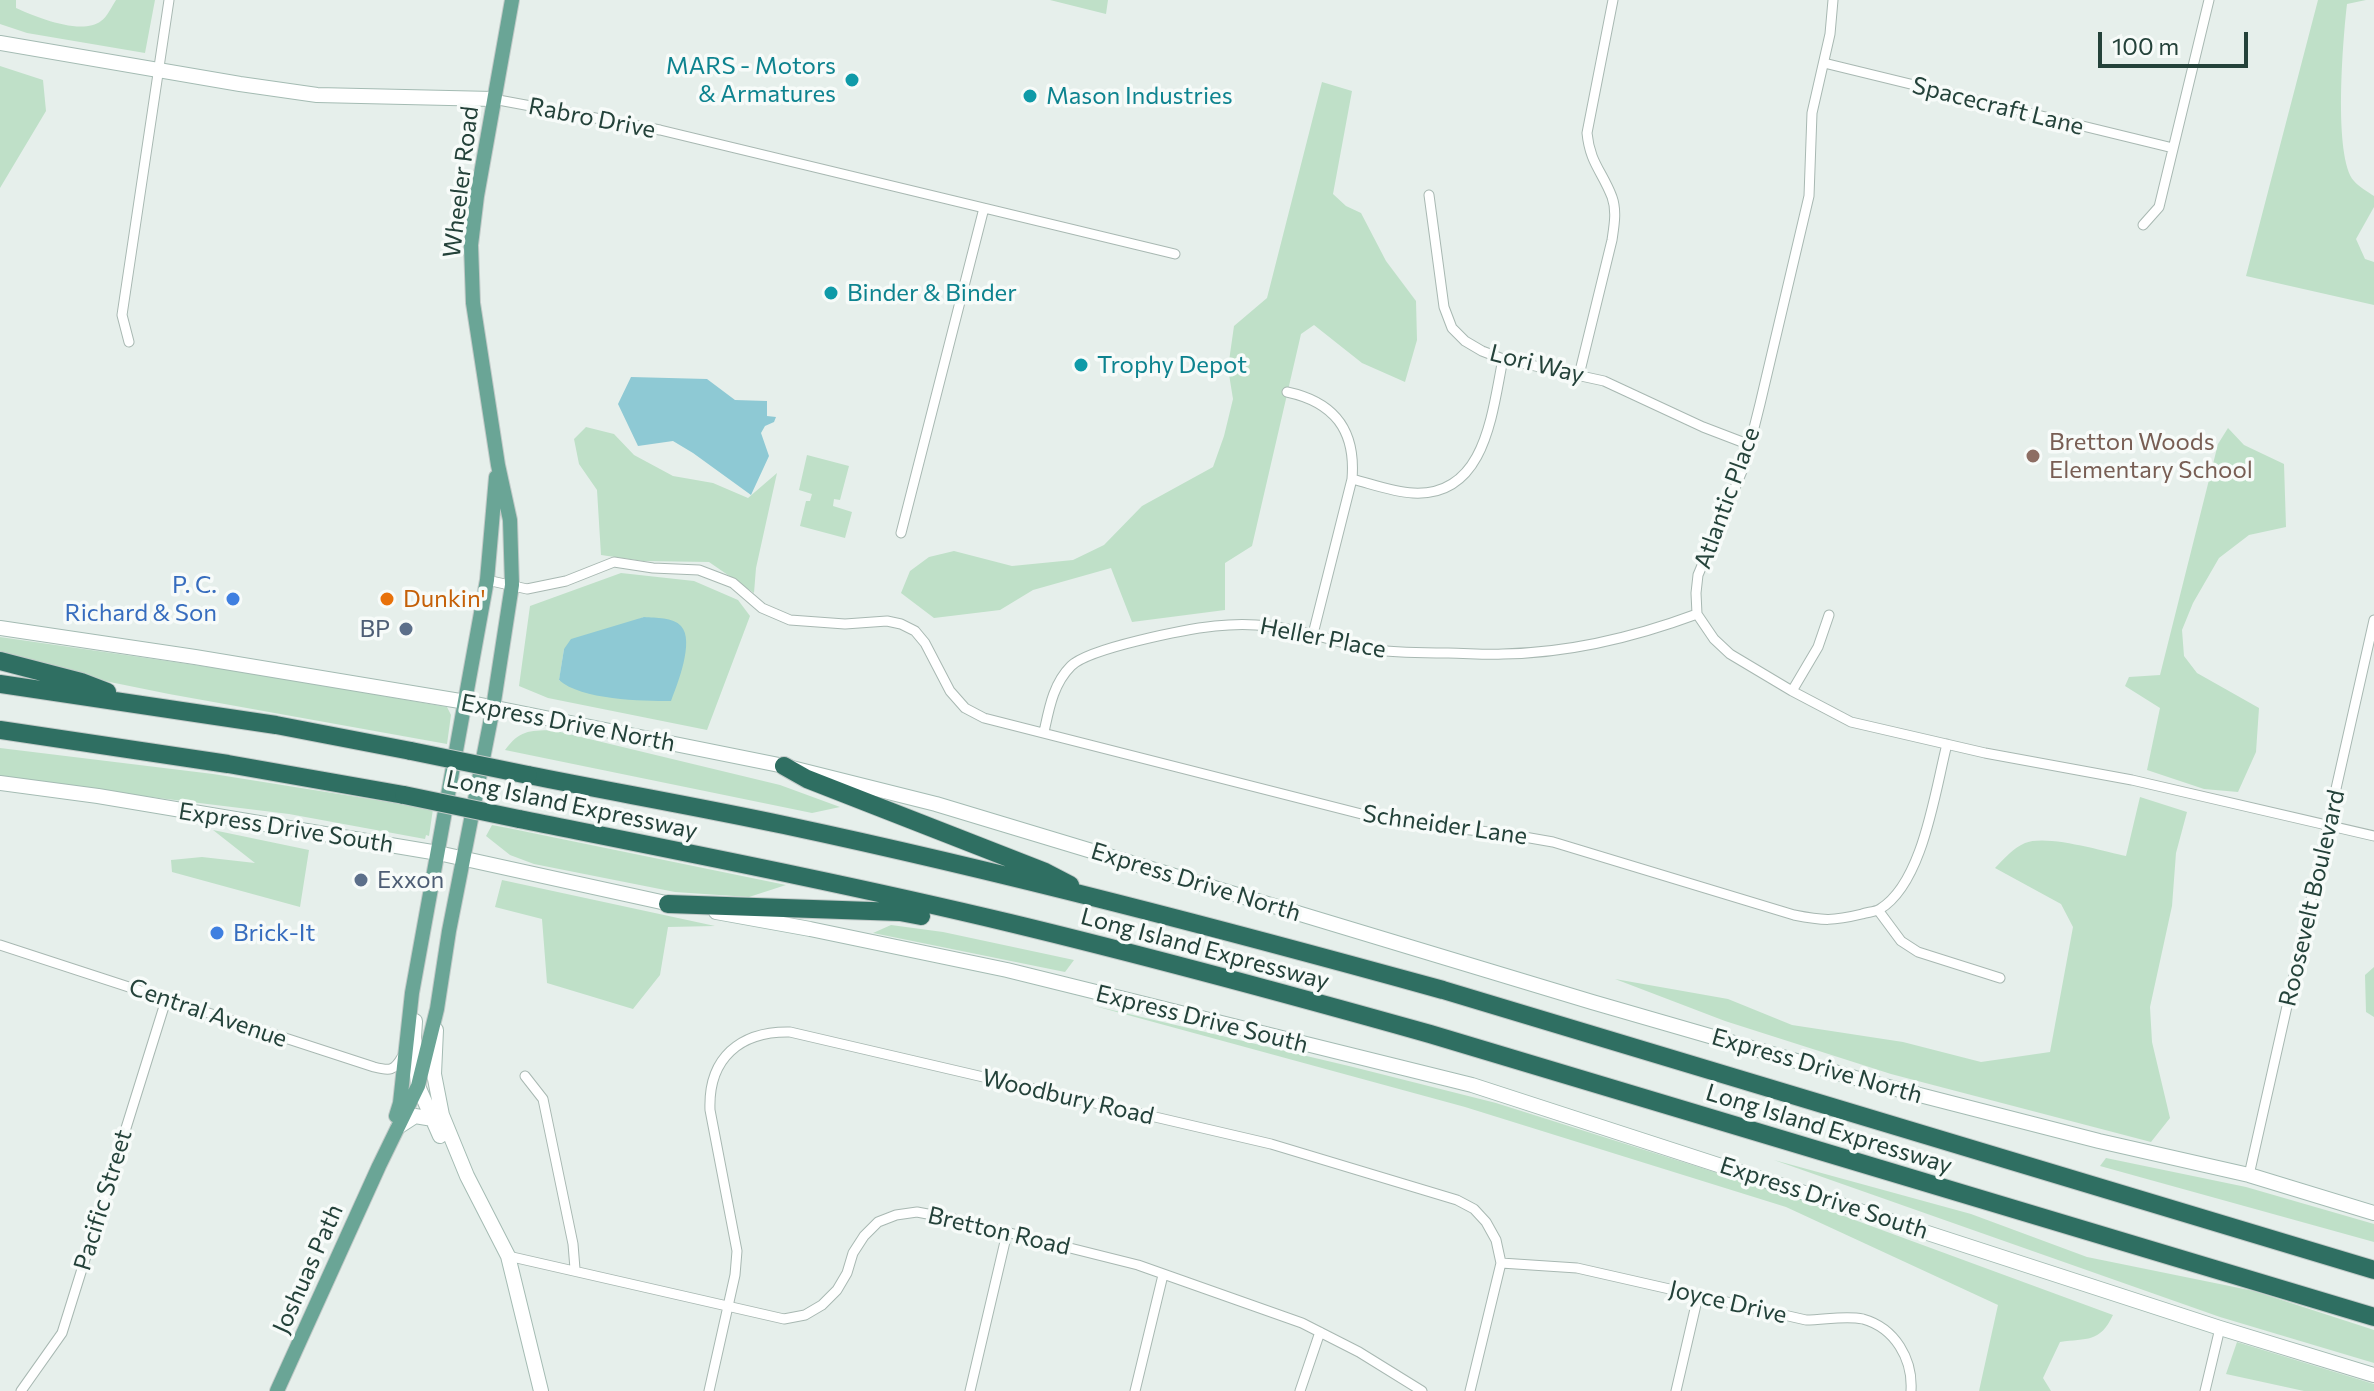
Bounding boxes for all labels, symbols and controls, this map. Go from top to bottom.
scale bar [2102,16,2252,66]
text: 100 m [2112,31,2179,60]
place label: MARS - Motors & Armatures [666,52,836,108]
marker: MARS - Motors & Armatures [843,71,861,89]
street label: Spacecraft Lane [1909,71,2087,141]
place label: Mason Industries [1046,82,1233,110]
marker: Mason Industries [1021,87,1039,105]
street label: Rabro Drive [526,92,658,144]
street label: Wheeler Road [437,105,485,259]
place label: Binder & Binder [847,279,1017,307]
marker: Binder & Binder [822,284,840,302]
street label: Lori Way [1487,338,1587,390]
place label: Trophy Depot [1097,351,1247,379]
marker: Trophy Depot [1072,356,1090,374]
street label: Atlantic Place [1688,423,1766,573]
place label: Bretton Woods Elementary School [2049,428,2253,484]
marker: Bretton Woods Elementary School [2024,447,2042,465]
place label: P. C. Richard & Son [65,571,217,627]
place label: Dunkin' [403,585,486,613]
marker: P. C. Richard & Son [224,590,242,608]
marker: Dunkin' [378,590,396,608]
street label: Heller Place [1257,612,1389,664]
place label: BP [359,615,390,643]
marker: BP [397,620,415,638]
street label: Express Drive North [458,688,678,758]
street label: Long Island Expressway [444,764,700,846]
street label: Roosevelt Boulevard [2273,787,2351,1009]
street label: Express Drive South [176,797,396,859]
street label: Schneider Lane [1361,799,1529,851]
street label: Express Drive North [1088,836,1304,928]
place label: Exxon [377,866,444,894]
marker: Exxon [352,871,370,889]
street label: Long Island Expressway [1078,902,1332,996]
place label: Brick-It [233,919,315,947]
marker: Brick-It [208,924,226,942]
street label: Central Avenue [125,972,291,1054]
street label: Express Drive South [1093,979,1311,1059]
street label: Express Drive North [1708,1022,1926,1110]
street label: Woodbury Road [979,1063,1157,1131]
street label: Long Island Expressway [1702,1078,1956,1180]
street label: Pacific Street [68,1126,138,1274]
street label: Express Drive South [1716,1151,1932,1245]
street label: Joshuas Path [267,1200,349,1338]
street label: Bretton Road [925,1201,1073,1261]
street label: Joyce Drive [1666,1274,1790,1330]

